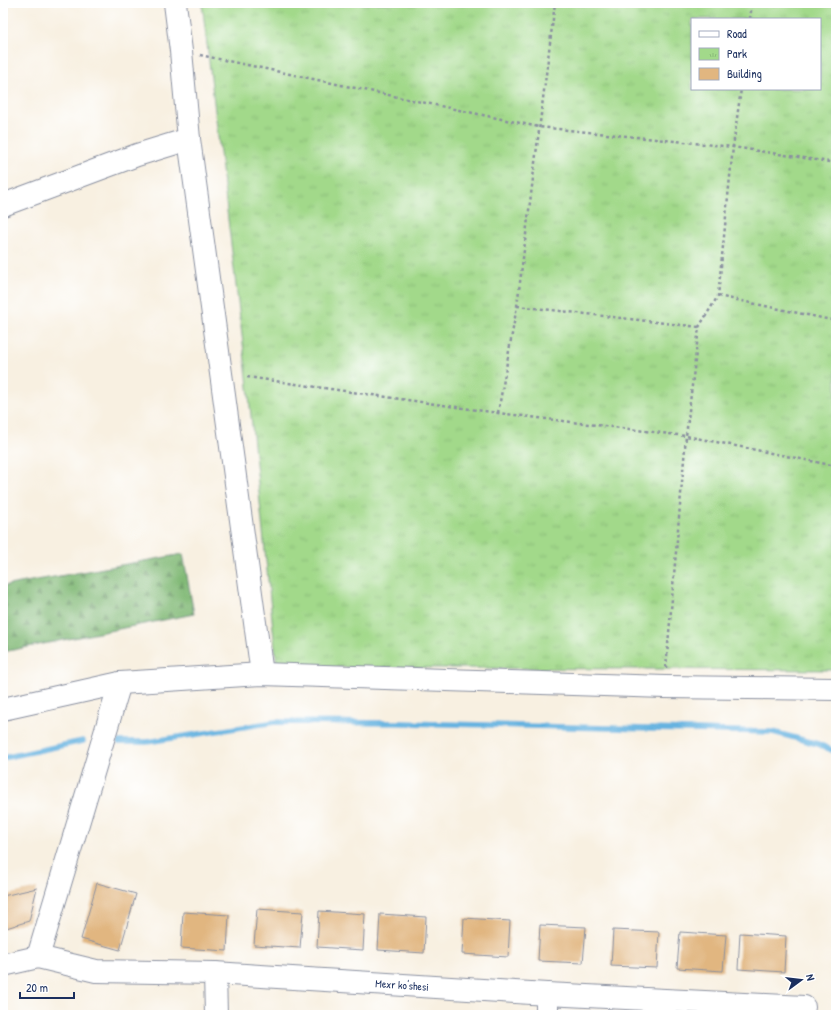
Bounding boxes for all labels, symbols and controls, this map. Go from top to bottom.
legend [691,18,821,90]
text: Road [727,25,747,42]
text: Park [727,45,747,62]
text: Building [727,65,762,82]
north arrow [781,960,821,1000]
text: N [803,973,818,982]
scale bar [20,974,74,1000]
street label: Mexr ko'shesi [375,976,429,994]
text: 20 m [26,979,48,996]

